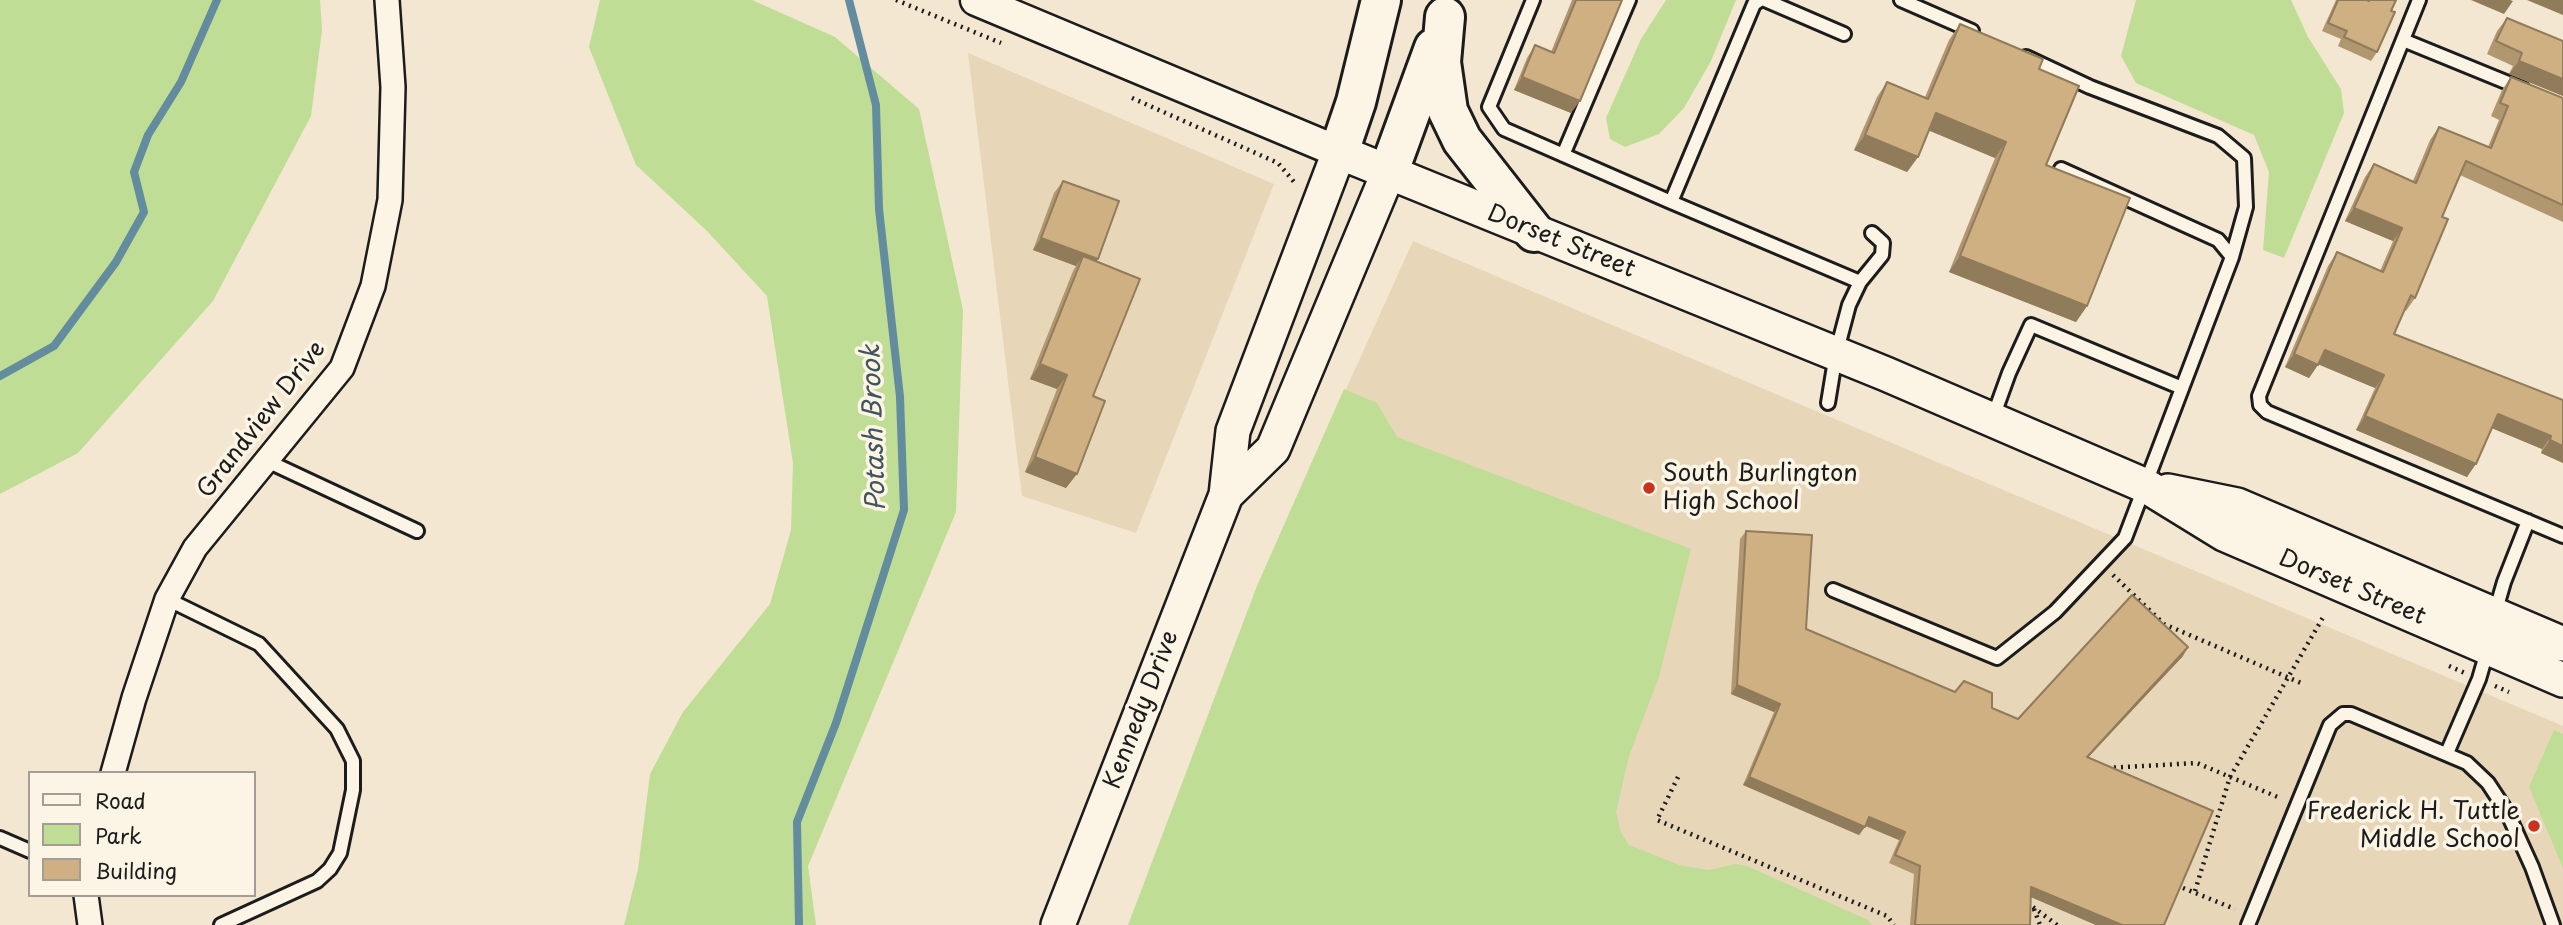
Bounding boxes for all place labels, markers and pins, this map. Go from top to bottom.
place label: South Burlington High School [1663,460,1858,516]
marker: South Burlington High School [1641,480,1657,496]
place label: Frederick H. Tuttle Middle School [2306,798,2520,854]
marker: Frederick H. Tuttle Middle School [2526,818,2542,834]

